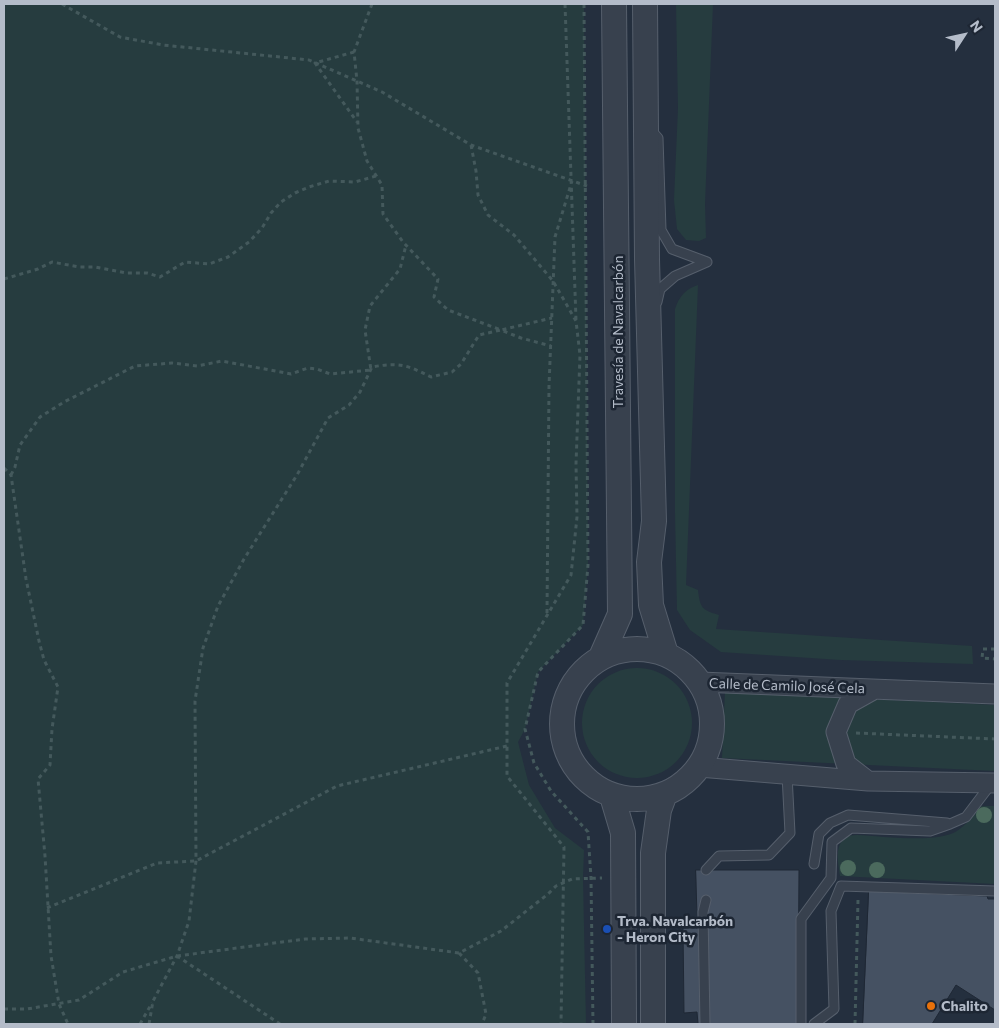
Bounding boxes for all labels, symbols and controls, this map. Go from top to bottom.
north arrow [939,10,989,60]
text: N [967,17,987,35]
street label: Travesía de Navalcarbón [610,255,626,409]
street label: Calle de Camilo José Cela [709,675,865,697]
place label: Trva. Navalcarbón - Heron City [617,913,733,946]
marker: Trva. Navalcarbón - Heron City [601,923,613,935]
place label: Chalito [941,998,988,1014]
marker: Chalito [925,1000,937,1012]

